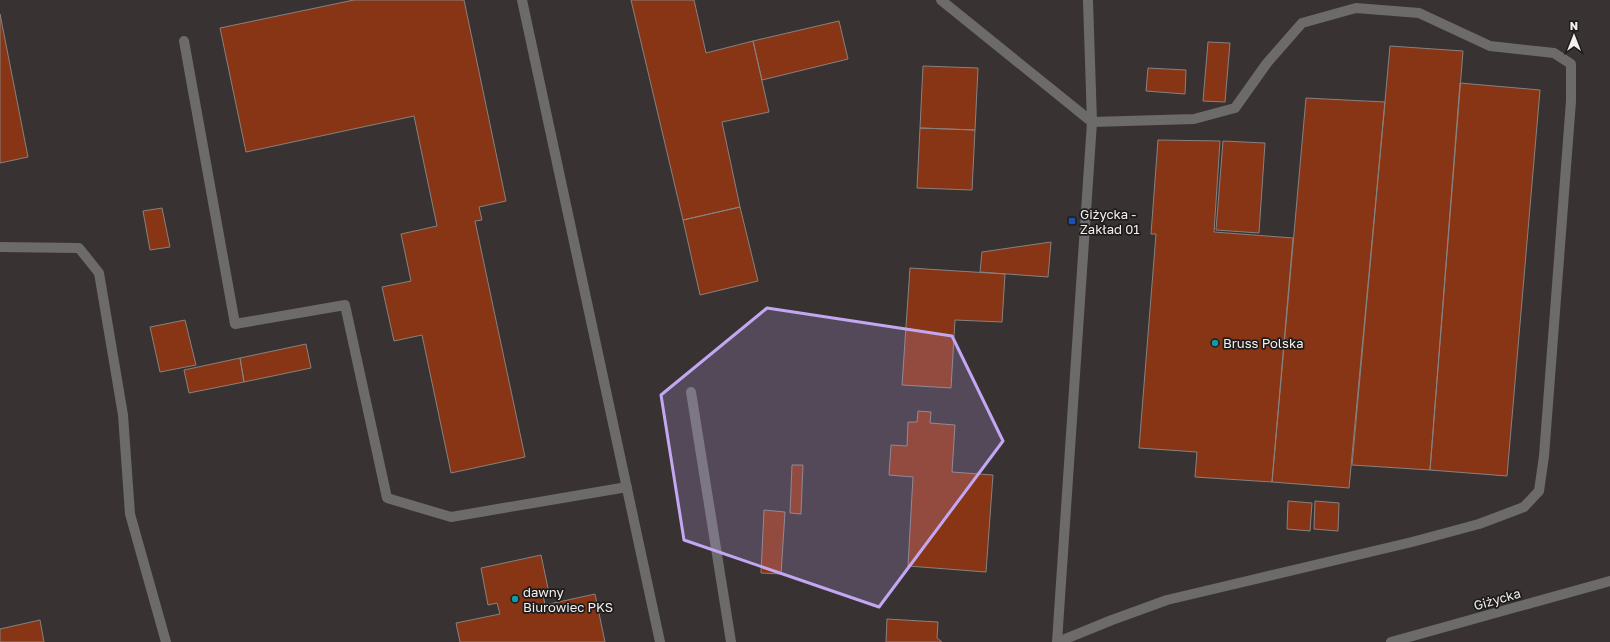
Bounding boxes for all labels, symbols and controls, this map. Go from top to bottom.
north arrow [1554,16,1594,56]
text: N [1570,19,1578,32]
place label: Giżycka - Zakład 01 [1080,206,1140,237]
marker: Giżycka - Zakład 01 [1067,216,1077,226]
place label: Bruss Polska [1223,335,1303,351]
marker: Bruss Polska [1210,338,1220,348]
place label: dawny Biurowiec PKS [523,584,613,615]
street label: Giżycka [1472,585,1522,613]
marker: dawny Biurowiec PKS [510,594,520,604]

